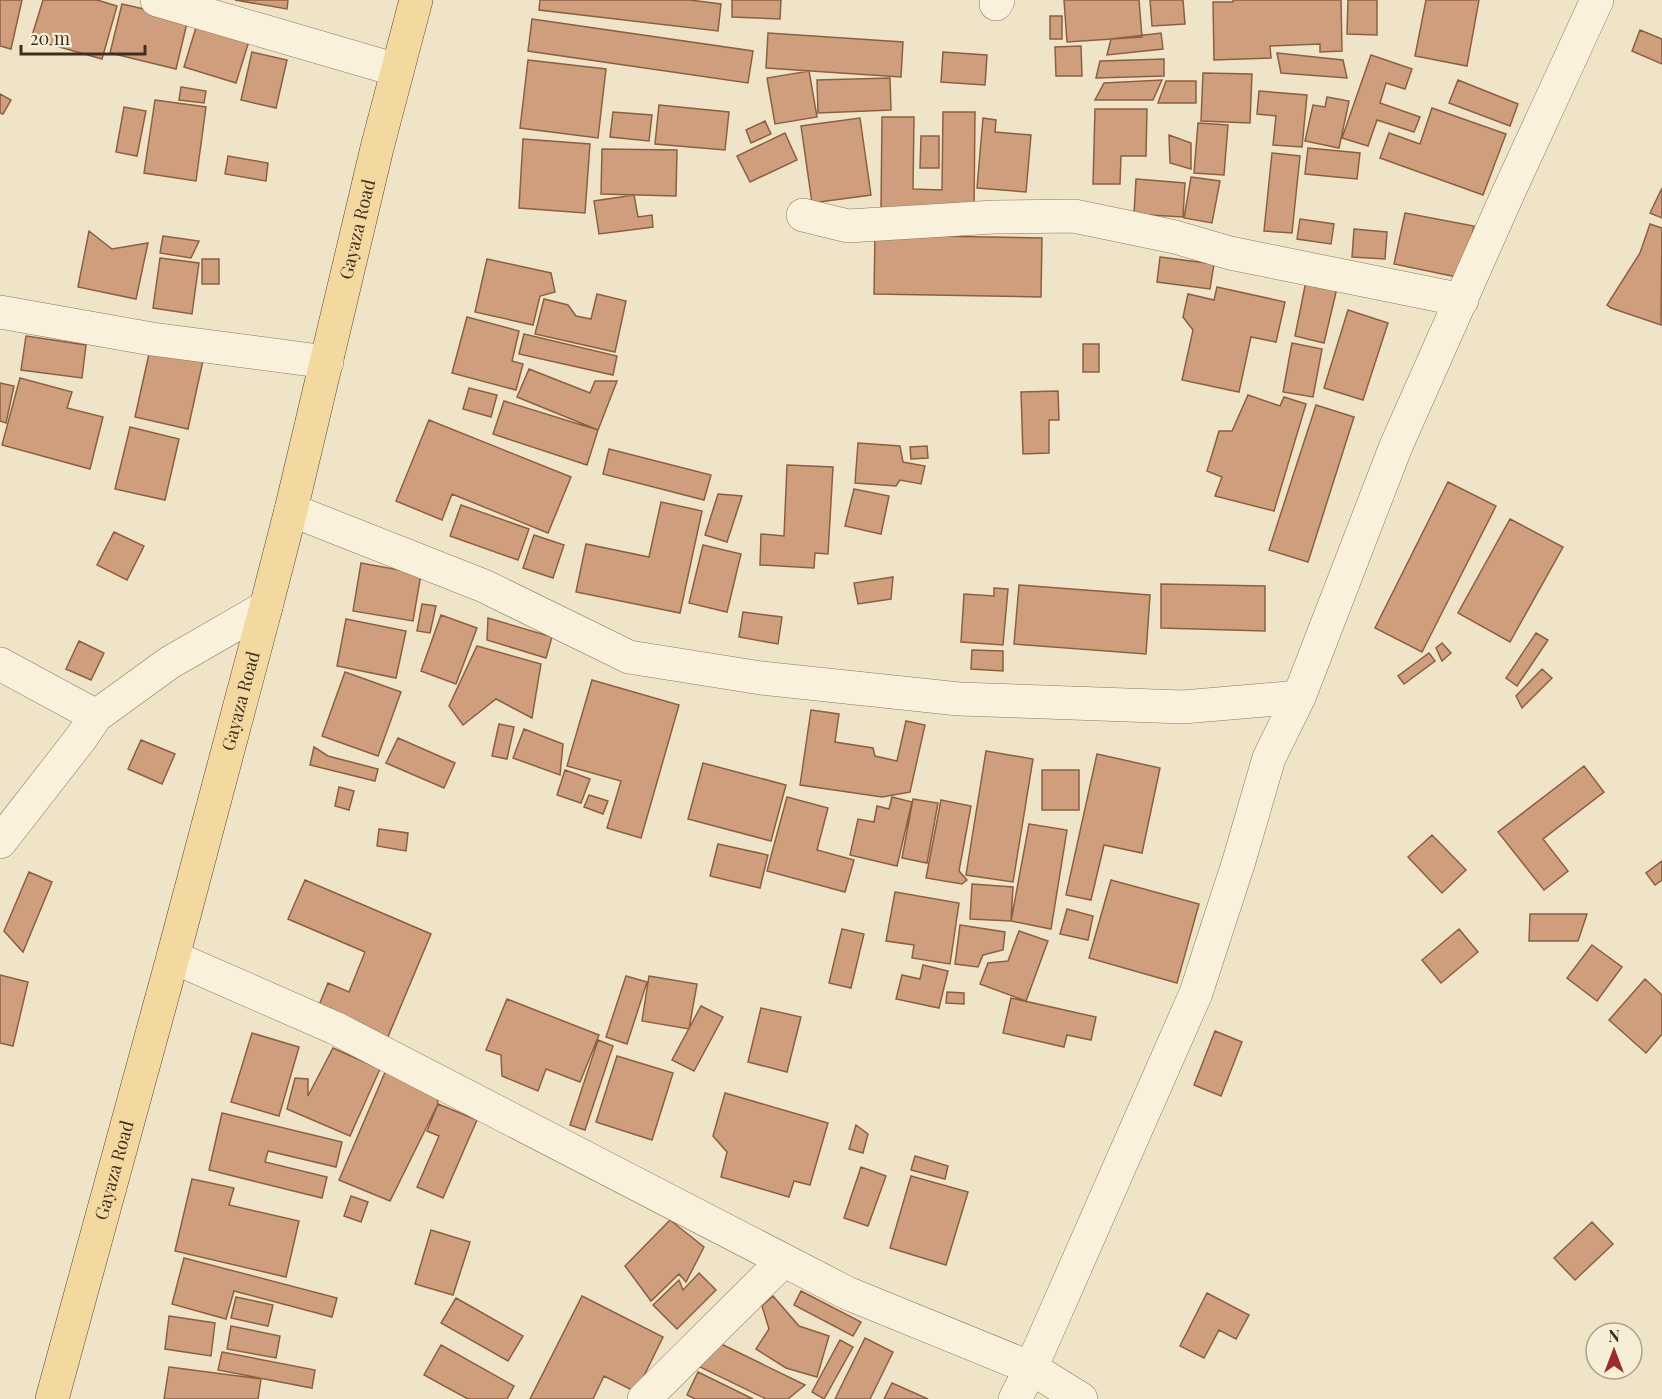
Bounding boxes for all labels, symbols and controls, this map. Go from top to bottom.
scale bar [21,18,146,56]
text: 20 m [30,26,70,50]
street label: Gayaza Road [333,176,380,282]
street label: Gayaza Road [215,648,265,753]
street label: Gayaza Road [89,1117,139,1223]
north arrow [1584,1321,1644,1381]
text: N [1608,1325,1620,1346]

